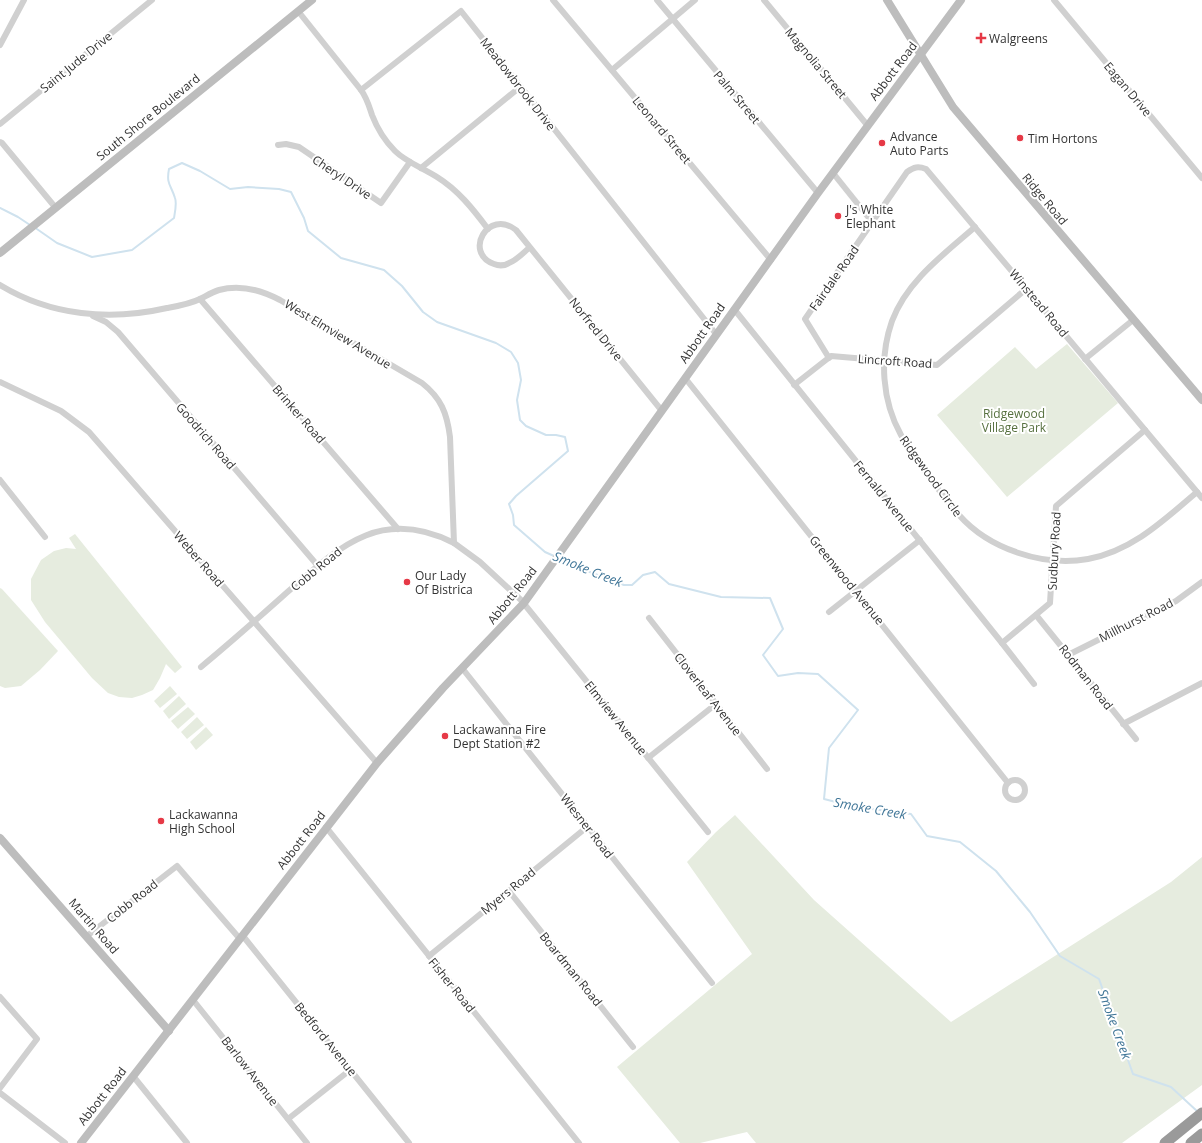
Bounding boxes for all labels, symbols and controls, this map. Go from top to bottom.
street label: Magnolia Street [781,24,851,102]
street label: Saint Jude Drive [36,27,116,96]
place label: Walgreens [989,30,1048,47]
marker: Walgreens [976,33,986,43]
street label: Meadowbrook Drive [476,34,560,134]
street label: Abbott Road [865,38,921,104]
street label: Eagan Drive [1100,58,1156,120]
street label: Palm Street [710,67,764,127]
street label: South Shore Boulevard [93,70,203,164]
street label: Leonard Street [629,93,695,167]
place label: Advance Auto Parts [890,128,949,159]
place label: Tim Hortons [1028,130,1098,147]
marker: Tim Hortons [1015,133,1025,143]
marker: Advance Auto Parts [877,138,887,148]
street label: Cheryl Drive [309,151,375,203]
street label: Ridge Road [1018,169,1072,229]
place label: J's White Elephant [845,201,895,232]
marker: J's White Elephant [833,211,843,221]
street label: Fairdale Road [805,242,863,314]
street label: Winstead Road [1006,265,1072,341]
street label: Norfred Drive [565,294,627,364]
street label: West Elmview Avenue [281,295,395,373]
street label: Abbott Road [675,300,729,366]
street label: Lincroft Road [857,350,933,372]
street label: Brinker Road [269,381,329,447]
street label: Goodrich Road [172,399,240,473]
park label: Ridgewood Village Park [982,405,1047,436]
street label: Ridgewood Circle [896,432,966,520]
street label: Fernald Avenue [850,457,918,535]
street label: Sudbury Road [1043,511,1065,591]
street label: Weber Road [170,528,228,590]
street label: Greenwood Avenue [806,532,889,628]
street label: Cobb Road [287,543,345,595]
water label: Smoke Creek [551,547,626,591]
street label: Abbott Road [483,563,541,627]
place label: Our Lady Of Bistrica [415,567,473,598]
marker: Our Lady Of Bistrica [402,577,412,587]
street label: Millhurst Road [1096,594,1176,646]
street label: Rodman Road [1055,641,1117,713]
street label: Cloverleaf Avenue [670,649,746,739]
street label: Elmview Avenue [581,677,651,759]
place label: Lackawanna Fire Dept Station #2 [453,721,546,752]
marker: Lackawanna Fire Dept Station #2 [440,731,450,741]
street label: Wiesner Road [556,790,618,862]
water label: Smoke Creek [832,793,908,823]
place label: Lackawanna High School [169,806,238,837]
street label: Abbott Road [273,807,329,873]
marker: Lackawanna High School [156,816,166,826]
street label: Myers Road [477,864,539,918]
street label: Cobb Road [103,875,161,927]
street label: Martin Road [65,894,123,958]
street label: Boardman Road [536,928,606,1010]
street label: Fisher Road [425,954,479,1016]
water label: Smoke Creek [1094,986,1136,1062]
street label: Bedford Avenue [291,999,361,1080]
street label: Barlow Avenue [218,1033,283,1109]
street label: Abbott Road [74,1063,130,1129]

